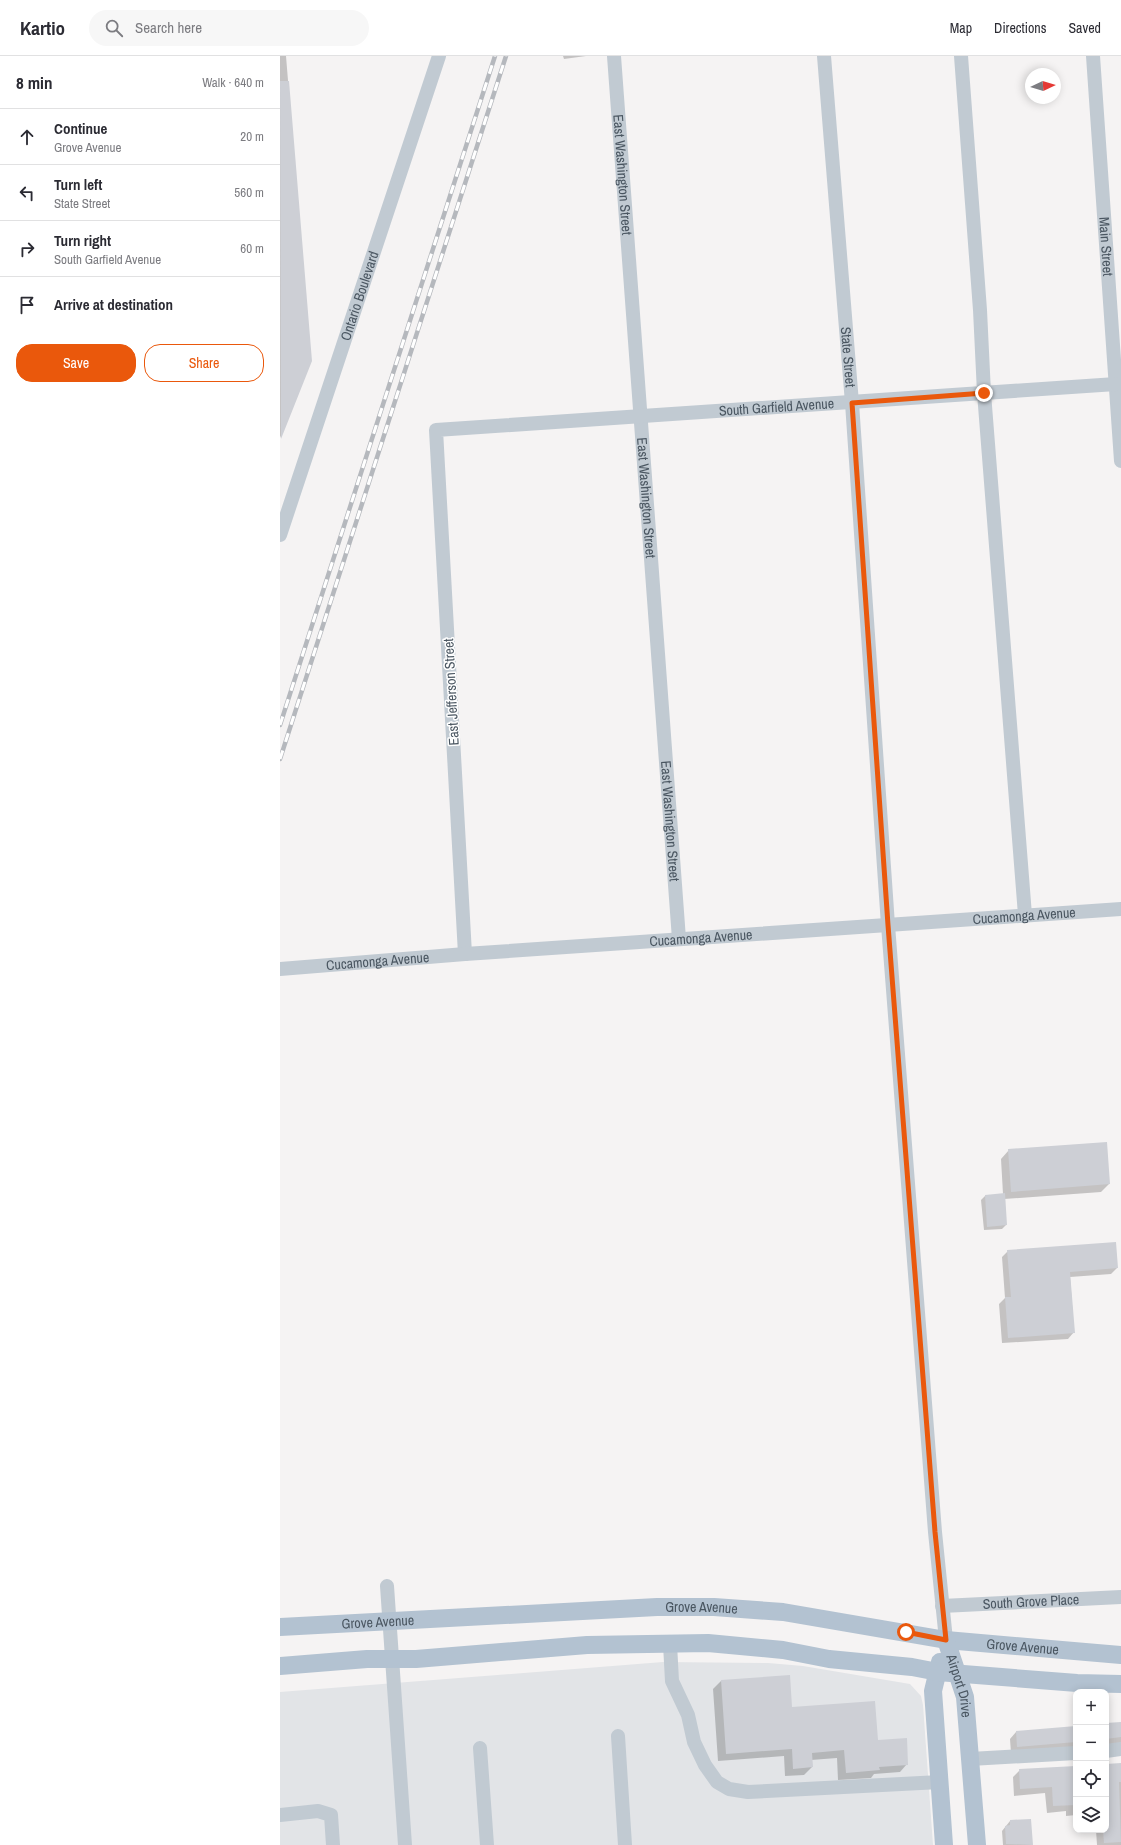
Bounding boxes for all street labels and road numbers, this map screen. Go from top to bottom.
street label: East Washington Street [609,114,636,236]
street label: Main Street [1095,216,1117,277]
street label: Ontario Boulevard [336,249,383,343]
street label: State Street [837,326,860,388]
street label: South Garfield Avenue [718,394,835,420]
street label: East Washington Street [633,437,660,559]
street label: East Jefferson Street [439,638,463,746]
street label: East Washington Street [657,760,684,882]
street label: Cucamonga Avenue [972,903,1076,928]
street label: Cucamonga Avenue [649,925,753,950]
street label: Cucamonga Avenue [325,948,430,974]
street label: South Grove Place [982,1590,1080,1613]
street label: Grove Avenue [665,1598,738,1618]
street label: Grove Avenue [341,1611,415,1633]
street label: Grove Avenue [986,1634,1060,1659]
street label: Airport Drive [942,1651,976,1718]

